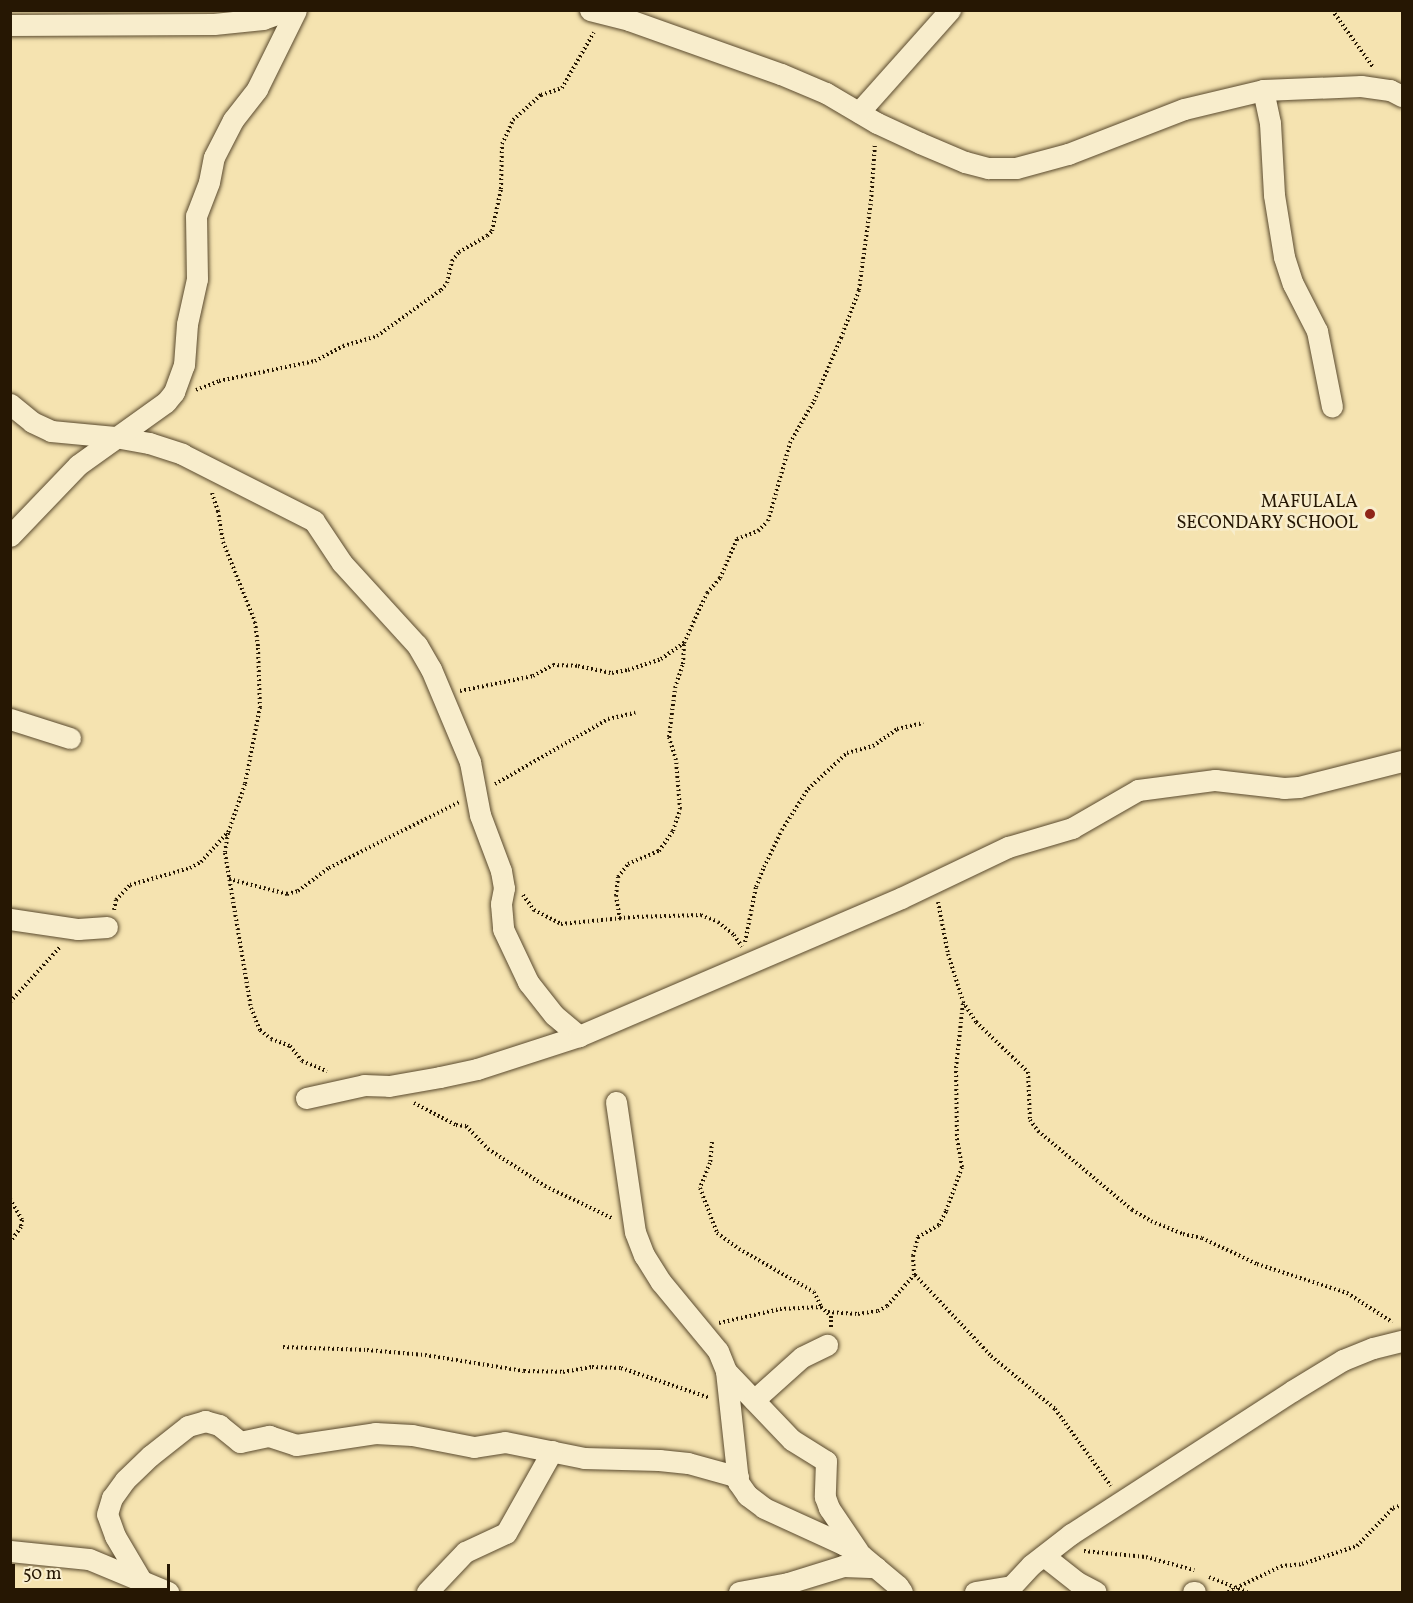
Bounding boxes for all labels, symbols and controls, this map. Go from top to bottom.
place label: MAFULALA SECONDARY SCHOOL [1176,493,1358,536]
marker: MAFULALA SECONDARY SCHOOL [1363,507,1377,521]
scale bar [15,1552,172,1590]
text: 50 m [23,1562,62,1587]

